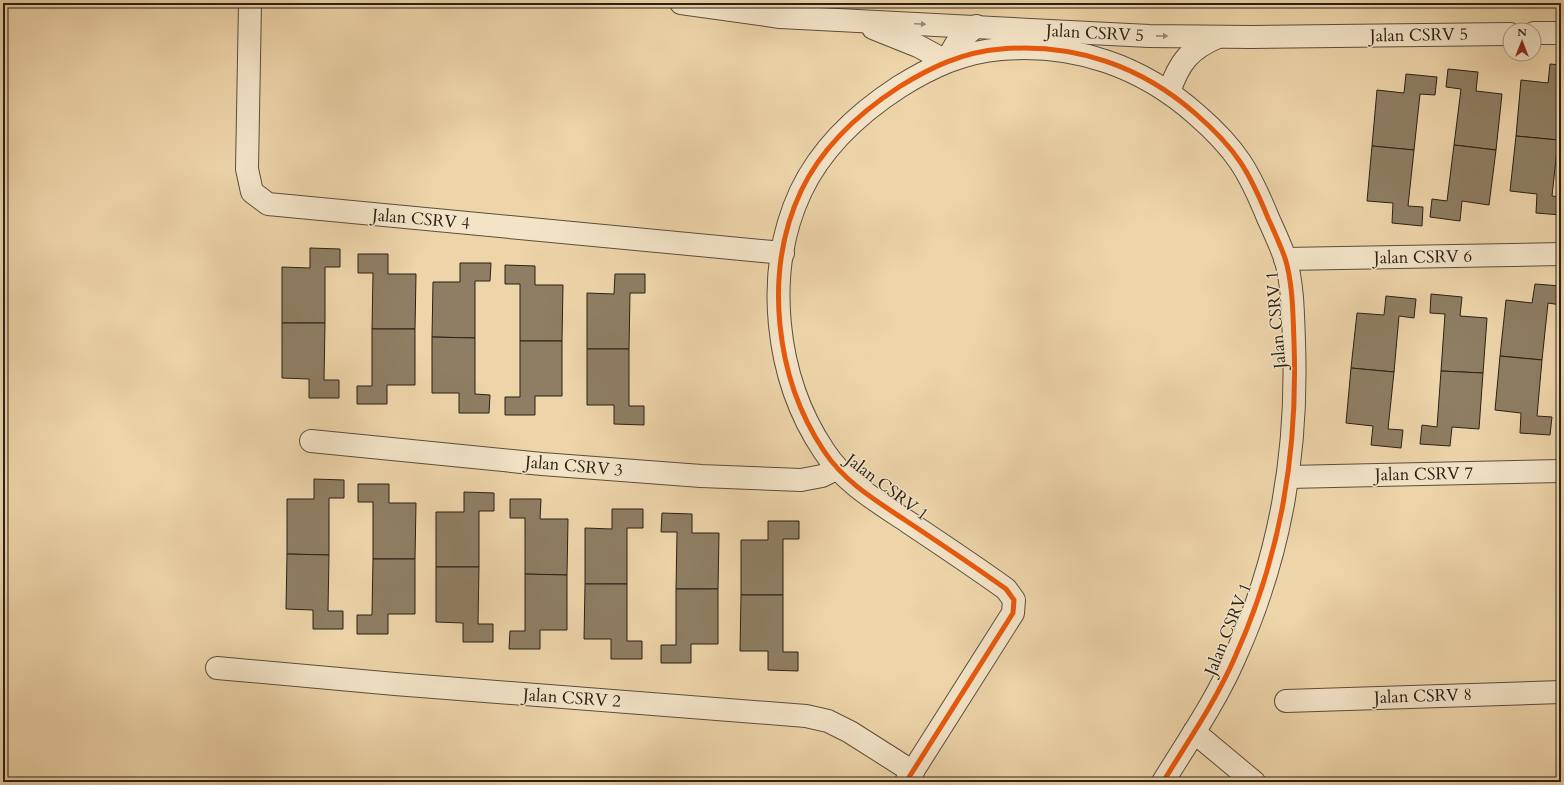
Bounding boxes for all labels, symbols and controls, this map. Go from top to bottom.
street label: Jalan CSRV 5 [1042,19,1145,47]
one-way arrow [914,21,927,27]
north arrow [1502,22,1542,62]
street label: Jalan CSRV 5 [1367,23,1468,47]
text: N [1517,25,1527,40]
one-way arrow [1156,33,1169,39]
street label: Jalan CSRV 4 [368,203,471,235]
street label: Jalan CSRV 6 [1371,245,1473,269]
street label: Jalan CSRV 1 [1260,270,1292,373]
street label: Jalan CSRV 1 [839,447,933,526]
street label: Jalan CSRV 3 [521,450,624,482]
street label: Jalan CSRV 7 [1372,462,1474,486]
street label: Jalan CSRV 1 [1198,579,1257,682]
street label: Jalan CSRV 2 [519,683,622,713]
street label: Jalan CSRV 8 [1371,683,1472,709]

